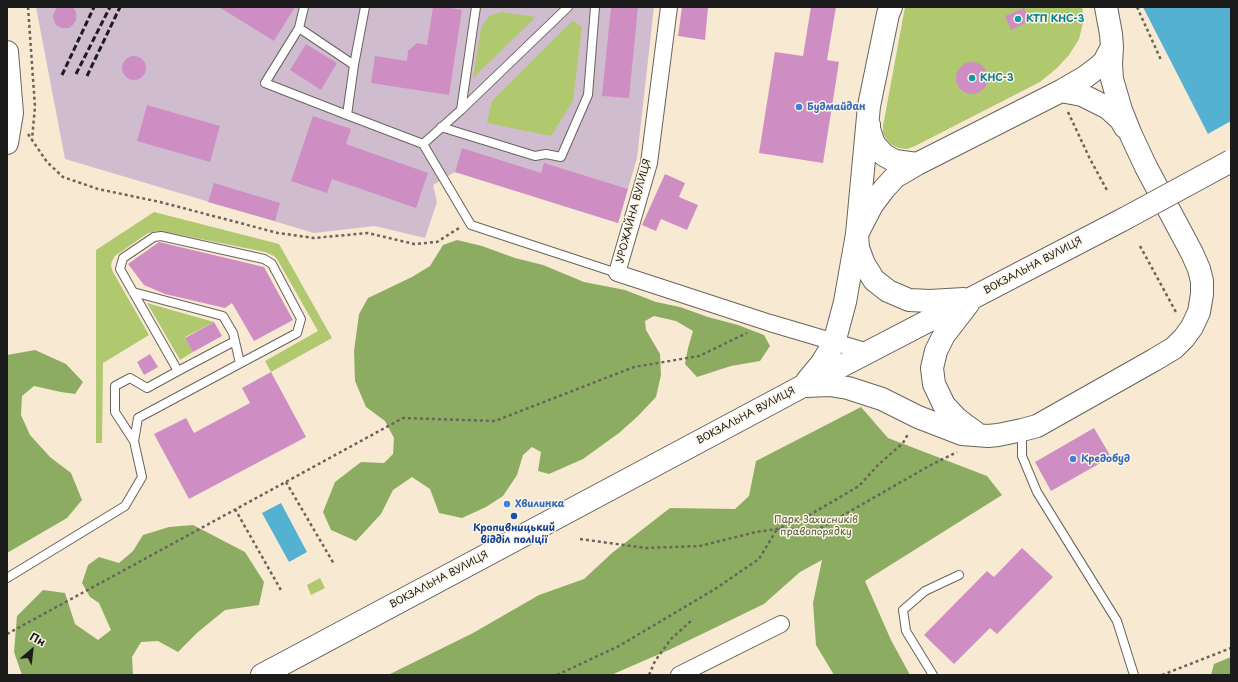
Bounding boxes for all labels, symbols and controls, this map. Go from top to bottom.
place label: КТП КНС-3 [1026,13,1084,25]
marker: КТП КНС-3 [1013,14,1023,24]
place label: КНС-3 [980,72,1013,84]
marker: КНС-3 [967,73,977,83]
place label: Будмайдан [807,101,865,113]
marker: Будмайдан [794,102,804,112]
street label: УРОЖАЙНА ВУЛИЦЯ [614,157,654,265]
street label: ВОКЗАЛЬНА ВУЛИЦЯ [982,235,1084,297]
street label: ВОКЗАЛЬНА ВУЛИЦЯ [695,385,797,447]
place label: Кредобуд [1081,453,1130,465]
marker: Кредобуд [1068,454,1078,464]
place label: Хвилинка [515,498,565,510]
marker: Хвилинка [502,499,512,509]
marker: Кропивницький відділ поліції [509,511,519,521]
park label: Парк Захисників правопорядку [774,514,858,538]
place label: Кропивницький відділ поліції [473,522,555,546]
street label: ВОКЗАЛЬНА ВУЛИЦЯ [388,549,490,611]
text: Пн [27,628,49,650]
north arrow [12,630,52,670]

